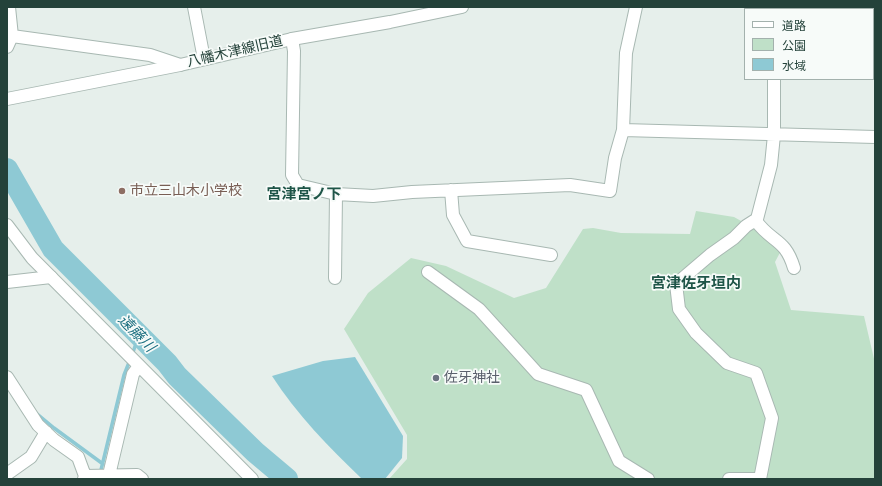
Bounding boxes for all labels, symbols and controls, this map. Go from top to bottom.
legend [744,8,874,80]
text: 道路 [782,19,806,33]
street label: 八幡木津線旧道 [185,33,285,71]
text: 公園 [782,39,806,53]
text: 水域 [782,59,806,73]
place label: 市立三山木小学校 [130,183,242,199]
marker: 市立三山木小学校 [117,186,127,196]
district label: 宮津宮ノ下 [267,186,341,204]
district label: 宮津佐牙垣内 [651,275,741,293]
water label: 遠藤川 [114,312,158,356]
place label: 佐牙神社 [444,370,500,386]
marker: 佐牙神社 [431,373,441,383]

